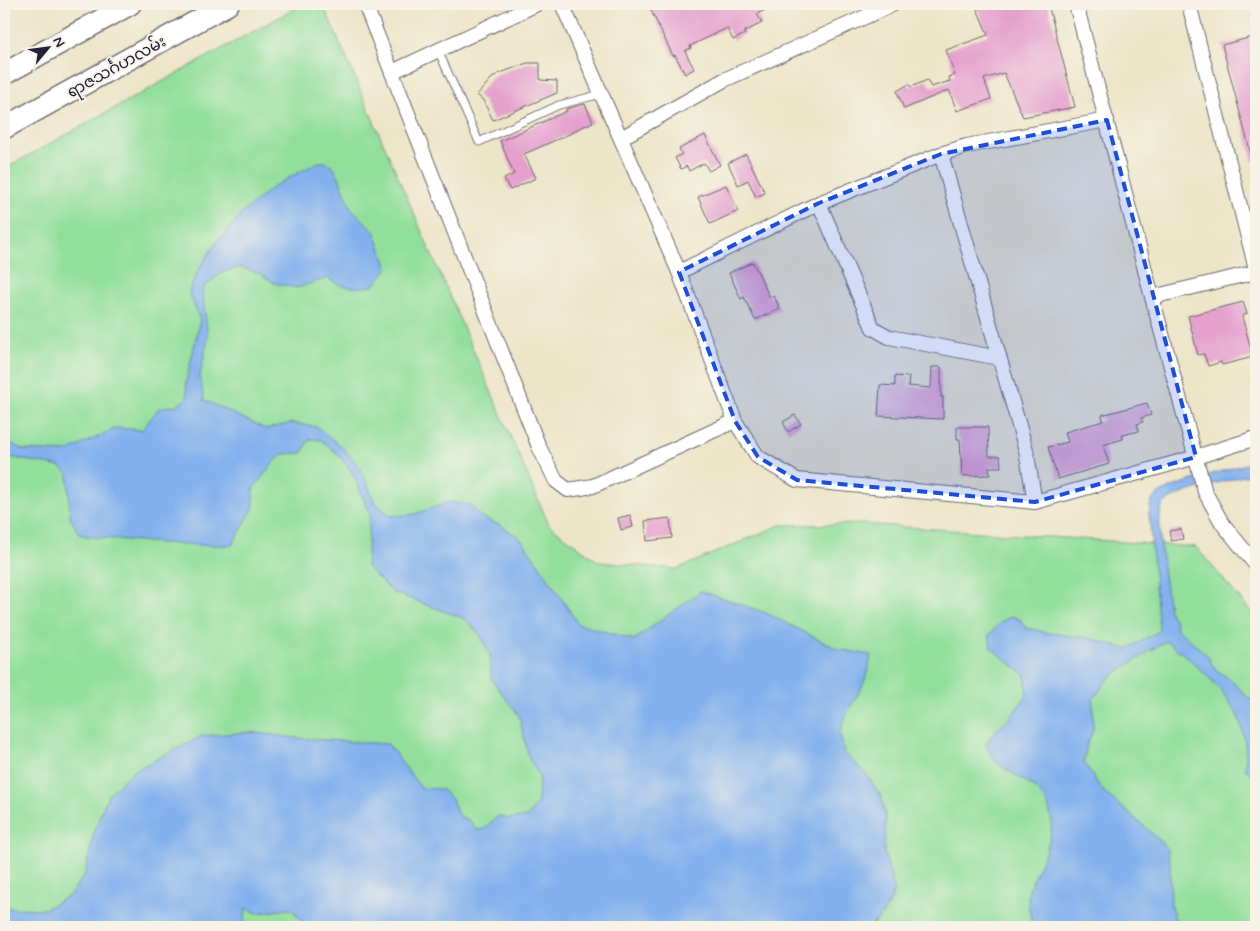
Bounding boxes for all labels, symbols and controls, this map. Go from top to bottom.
north arrow [22,22,72,72]
street label: ရာဇသင်္ဂဟလမ်း [62,30,171,105]
text: N [48,34,69,51]

